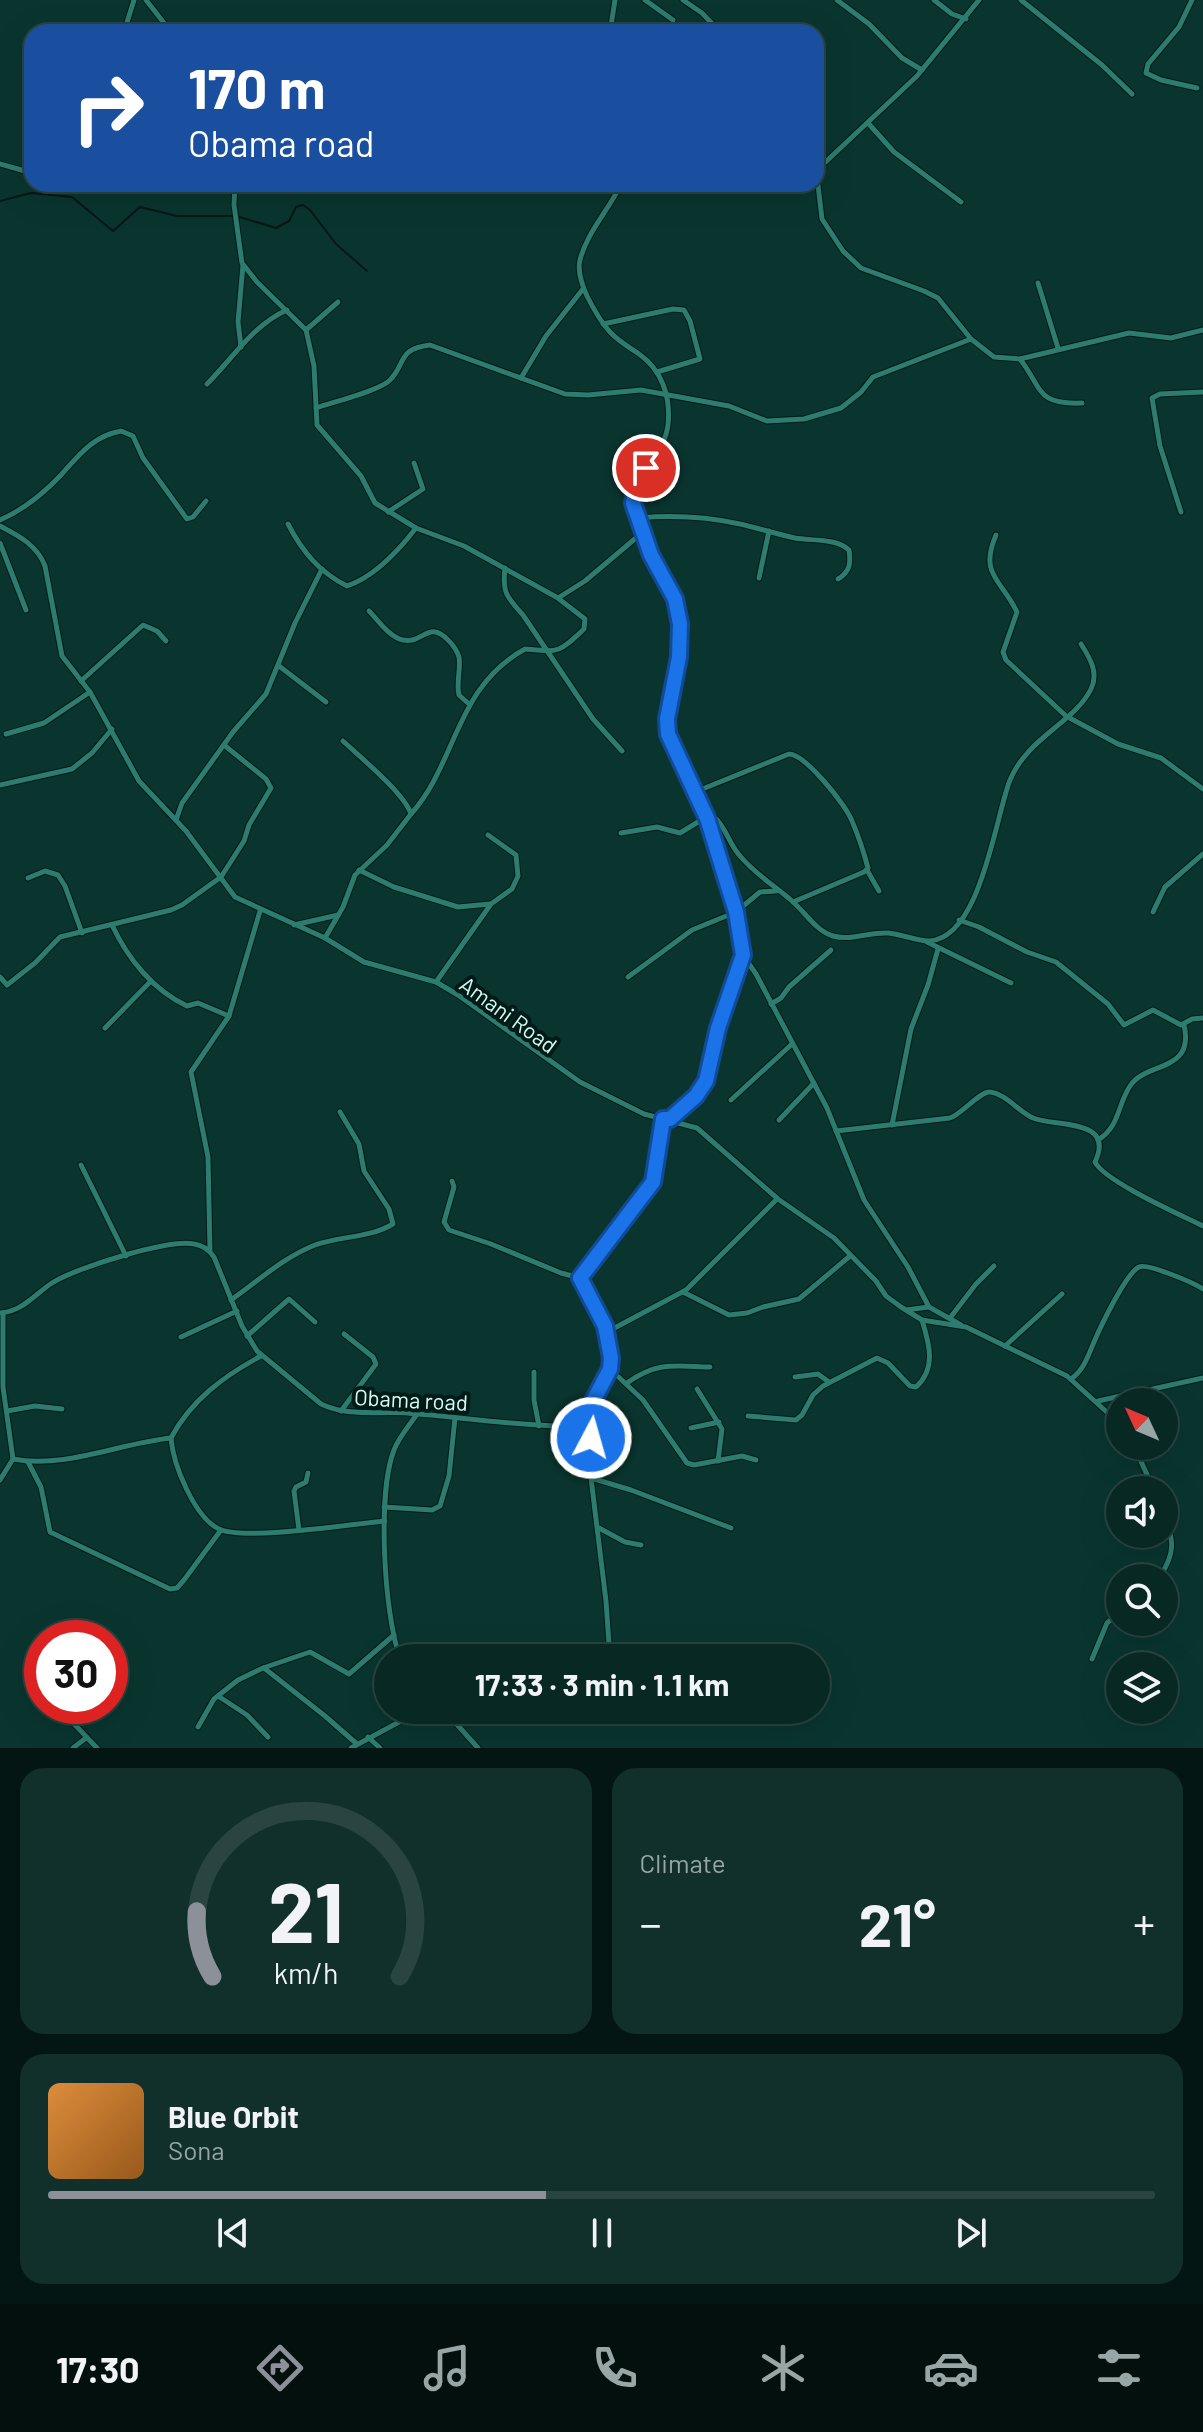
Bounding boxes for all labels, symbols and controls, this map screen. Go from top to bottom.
text: 170 m [188,53,325,120]
icon: right [56,56,160,160]
text: Obama road [188,121,374,164]
pin [612,434,680,502]
icon: arrive [624,446,668,490]
street label: Amani Road [456,970,562,1058]
street label: Obama road [353,1383,469,1415]
north arrow [1106,1388,1178,1460]
map controls [1106,1388,1178,1724]
position arrow [549,1396,633,1480]
button: sound [1106,1476,1178,1548]
button: search [1106,1564,1178,1636]
speed limit sign: 30 [24,1620,128,1724]
button: layers [1106,1652,1178,1724]
text: 17:33 · 3 min · 1.1 km [475,1666,729,1702]
text: Climate [640,1847,726,1878]
text: 21 [268,1860,344,1960]
text: 21° [859,1887,936,1959]
text: − [640,1896,662,1949]
text: + [1133,1896,1155,1949]
text: km/h [273,1955,338,1990]
text: Blue Orbit [168,2098,299,2134]
text: Sona [168,2134,225,2165]
icon: previous [211,2211,255,2255]
icon: pause [580,2211,624,2255]
icon: next [949,2211,993,2255]
icon: directions [252,2340,308,2396]
icon: music [419,2340,475,2396]
icon: phone [587,2340,643,2396]
icon: climate [755,2340,811,2396]
icon: car [923,2340,979,2396]
icon: filters [1091,2340,1147,2396]
text: 17:30 [56,2347,140,2390]

